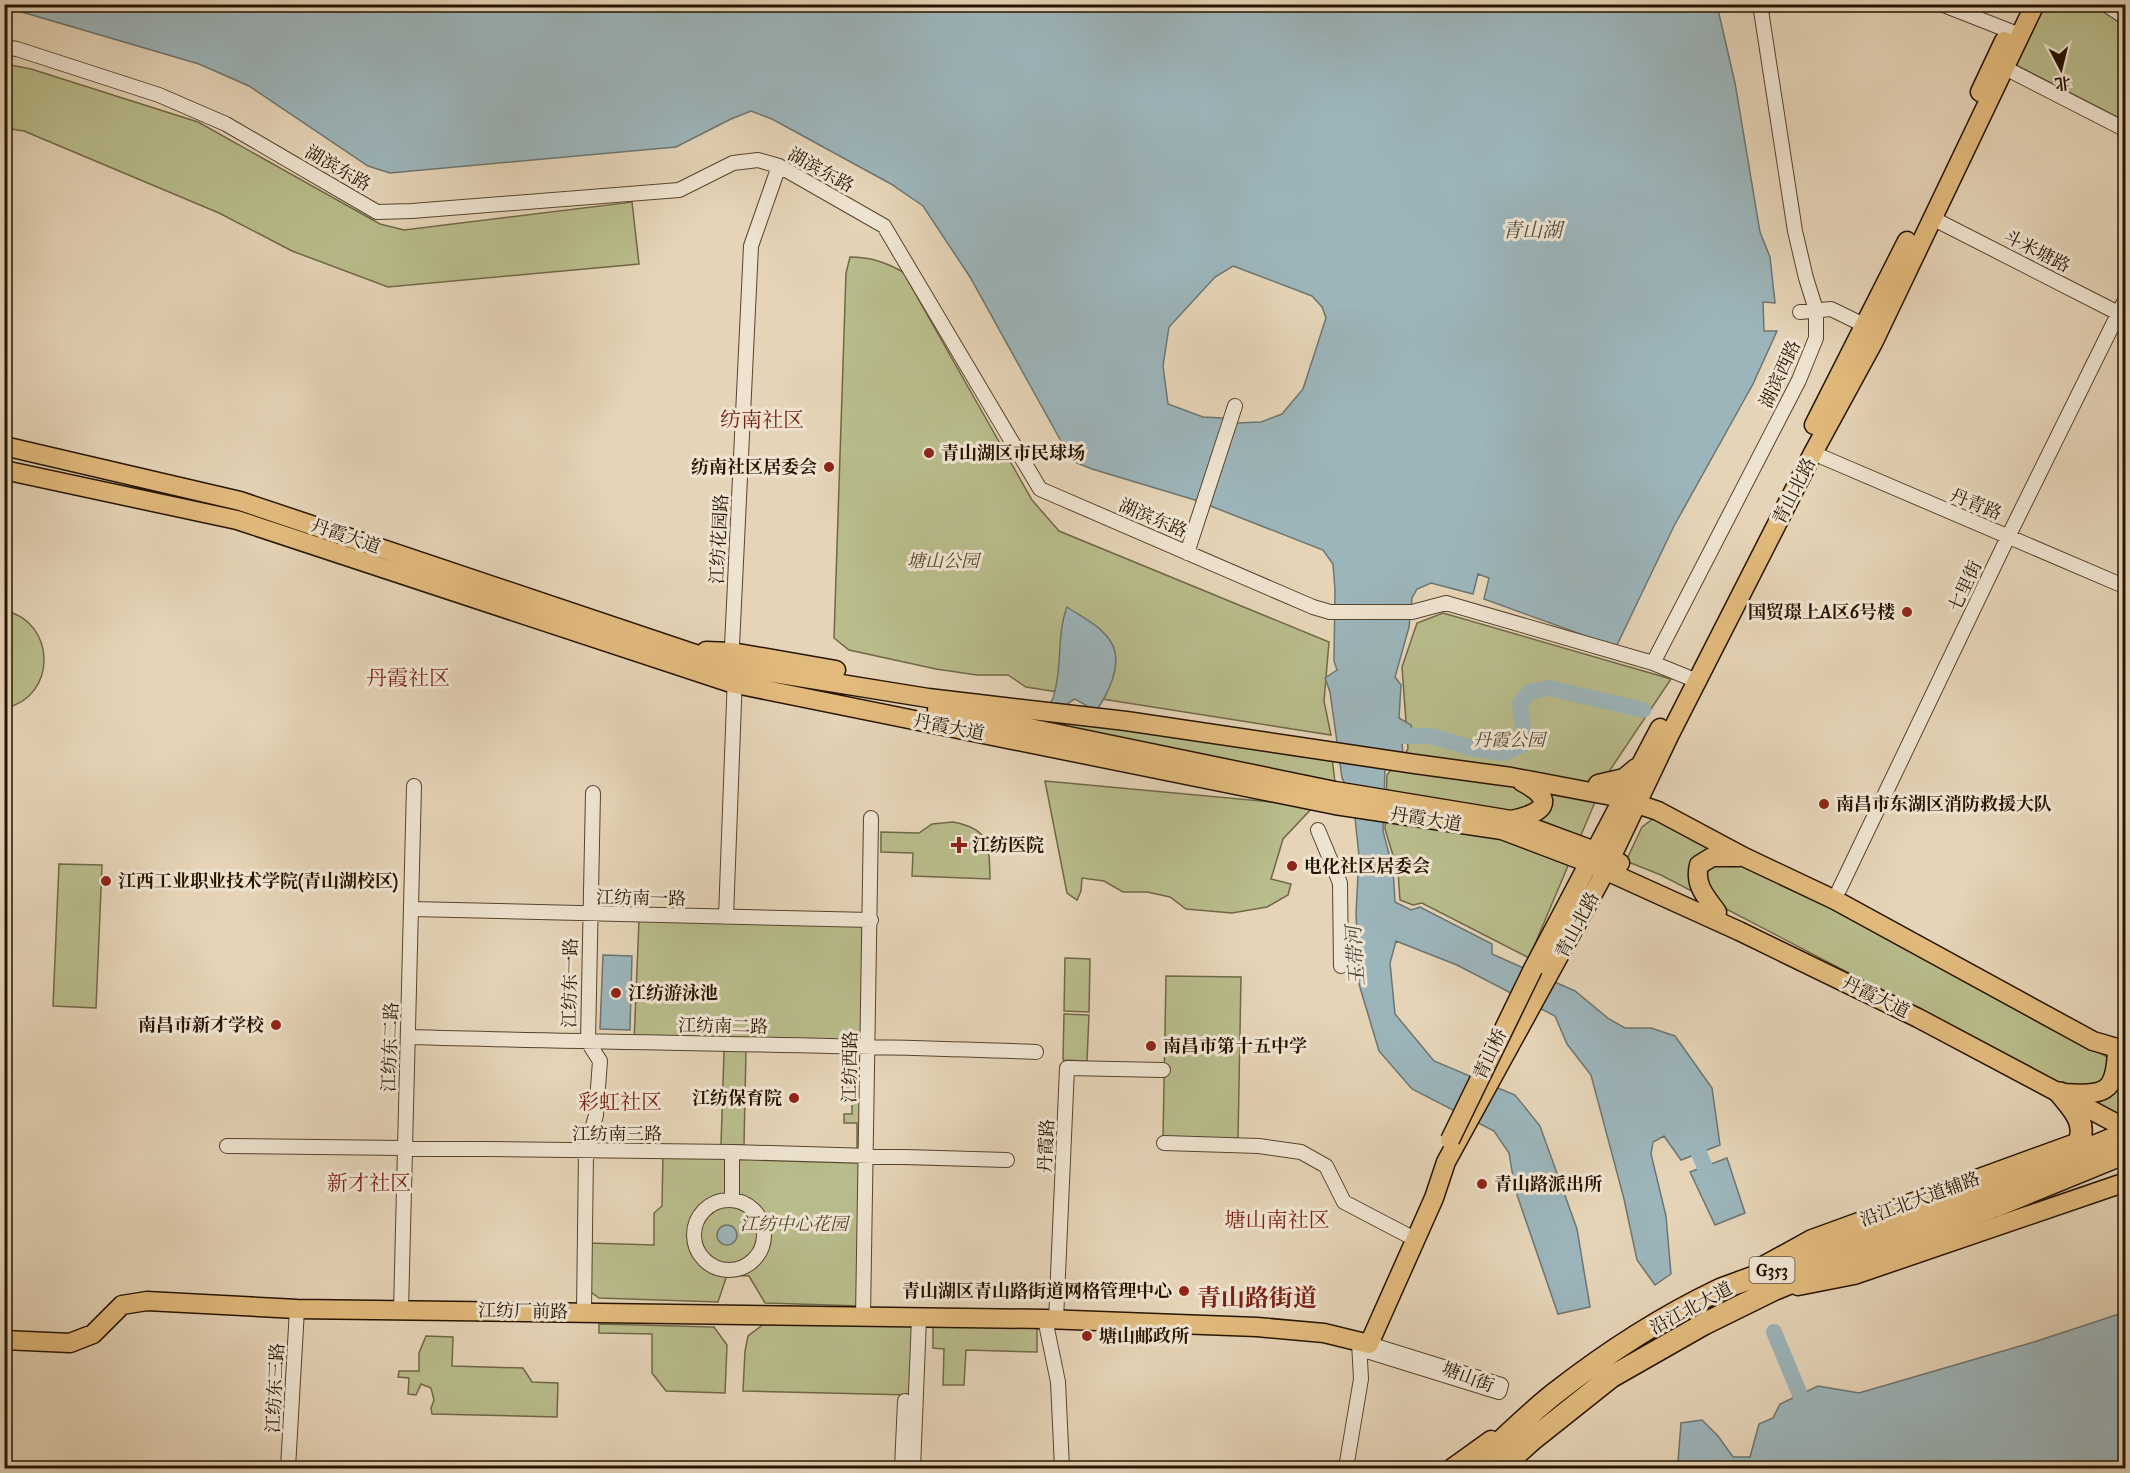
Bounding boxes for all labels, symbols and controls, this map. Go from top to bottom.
north arrow [2031,39,2091,99]
text: 北 [2054,73,2072,94]
street label: 湖滨东路 [301,140,375,196]
street label: 湖滨东路 [784,143,858,197]
water label: 青山湖 [1502,218,1565,242]
street label: 斗米塘路 [2000,225,2074,277]
street label: 湖滨西路 [1755,337,1805,411]
district label: 纺南社区 [720,407,804,433]
place label: 青山湖区市民球场 [941,442,1085,464]
marker: 青山湖区市民球场 [922,446,936,460]
street label: 青山北路 [1768,454,1820,528]
place label: 纺南社区居委会 [691,456,817,478]
marker: 纺南社区居委会 [822,460,836,474]
street label: 丹青路 [1947,484,2005,524]
street label: 江纺花园路 [706,493,732,585]
street label: 湖滨东路 [1116,494,1190,542]
street label: 丹霞大道 [308,514,384,558]
park label: 塘山公园 [907,550,982,572]
street label: 七里街 [1944,557,1986,615]
place label: 国贸璟上A区6号楼 [1748,601,1895,623]
marker: 国贸璟上A区6号楼 [1900,605,1914,619]
district label: 丹霞社区 [366,665,450,691]
street label: 丹霞大道 [912,709,986,745]
park label: 丹霞公园 [1473,729,1548,751]
place label: 南昌市东湖区消防救援大队 [1836,793,2052,815]
marker: 南昌市东湖区消防救援大队 [1817,797,1831,811]
street label: 丹霞大道 [1389,803,1463,835]
place label: 江纺医院 [972,834,1044,856]
marker: 江纺医院 [950,836,968,854]
place label: 电化社区居委会 [1304,855,1430,877]
marker: 电化社区居委会 [1285,859,1299,873]
place label: 江西工业职业技术学院(青山湖校区) [118,870,398,893]
marker: 江西工业职业技术学院(青山湖校区) [99,874,113,888]
street label: 江纺南一路 [596,886,686,910]
street label: 青山北路 [1550,888,1604,962]
water label: 玉带河 [1341,922,1369,987]
street label: 江纺东一路 [558,938,582,1028]
street label: 丹霞大道 [1839,971,1913,1023]
place label: 江纺游泳池 [628,982,718,1004]
marker: 江纺游泳池 [609,986,623,1000]
street label: 江纺东二路 [377,1002,403,1092]
place label: 南昌市新才学校 [138,1014,264,1036]
street label: 江纺南二路 [678,1014,768,1038]
marker: 南昌市新才学校 [269,1018,283,1032]
street label: 青山桥 [1469,1025,1511,1083]
street label: 江纺西路 [838,1031,862,1103]
place label: 南昌市第十五中学 [1163,1035,1307,1057]
marker: 南昌市第十五中学 [1144,1039,1158,1053]
place label: 江纺保育院 [692,1087,782,1109]
district label: 彩虹社区 [578,1089,662,1115]
marker: 江纺保育院 [787,1091,801,1105]
street label: 丹霞路 [1034,1118,1058,1174]
street label: 江纺南三路 [572,1123,662,1145]
street label: 沿江北大道辅路 [1857,1167,1983,1231]
district label: 新才社区 [327,1170,411,1196]
place label: 青山路派出所 [1494,1173,1603,1195]
marker: 青山路派出所 [1475,1177,1489,1191]
district label: 塘山南社区 [1225,1207,1330,1233]
park label: 江纺中心花园 [740,1213,851,1235]
road number: G353 [1750,1257,1794,1283]
street label: 沿江北大道 [1646,1277,1736,1339]
place label: 青山湖区青山路街道网格管理中心 [902,1280,1172,1302]
district label: 青山路街道 [1197,1283,1317,1313]
marker: 青山湖区青山路街道网格管理中心 [1177,1284,1191,1298]
street label: 江纺厂前路 [478,1299,568,1323]
place label: 塘山邮政所 [1099,1325,1190,1347]
marker: 塘山邮政所 [1080,1329,1094,1343]
street label: 江纺东三路 [262,1342,288,1434]
street label: 塘山街 [1439,1357,1497,1397]

